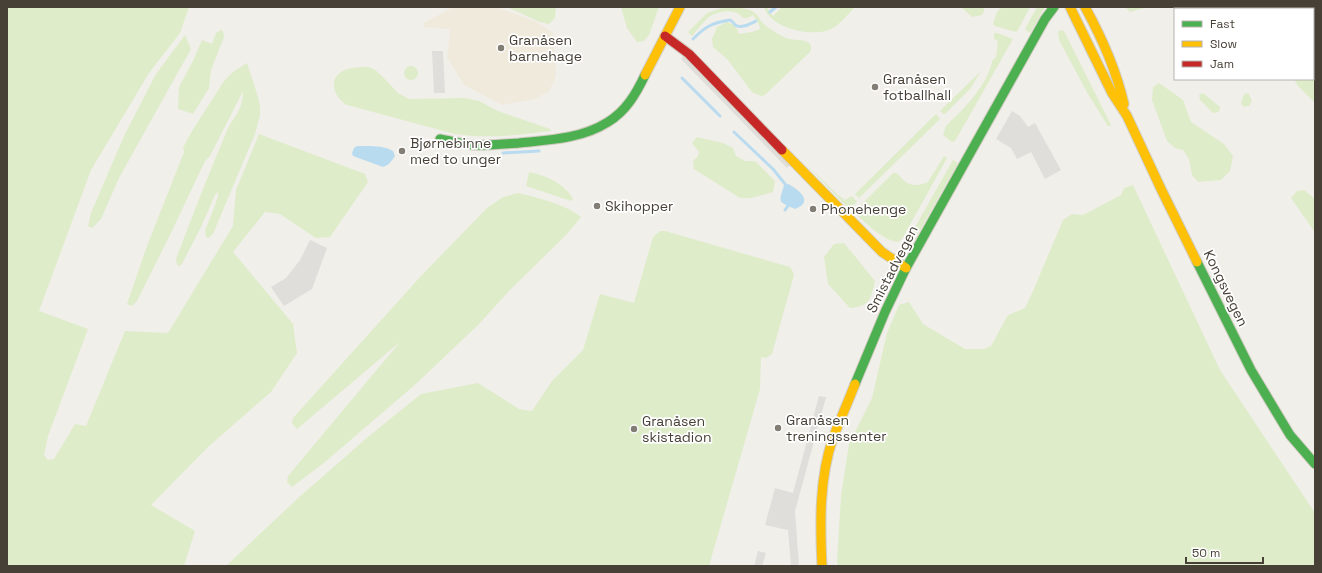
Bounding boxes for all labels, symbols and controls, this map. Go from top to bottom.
legend [1174,8,1314,80]
text: Fast [1210,16,1235,32]
place label: Granåsen barnehage [509,31,582,65]
text: Slow [1210,36,1237,52]
marker: Granåsen barnehage [496,43,506,53]
text: Jam [1210,56,1234,72]
place label: Granåsen fotballhall [883,70,951,104]
marker: Granåsen fotballhall [870,82,880,92]
place label: Bjørnebinne med to unger [410,134,501,168]
marker: Bjørnebinne med to unger [397,146,407,156]
place label: Skihopper [605,197,673,215]
place label: Phonehenge [821,200,906,218]
marker: Skihopper [592,201,602,211]
marker: Phonehenge [808,204,818,214]
street label: Smistadvegen [862,222,922,316]
street label: Kongsvegen [1200,247,1252,329]
place label: Granåsen treningssenter [786,411,887,445]
place label: Granåsen skistadion [642,412,712,446]
marker: Granåsen treningssenter [773,423,783,433]
marker: Granåsen skistadion [629,424,639,434]
scale bar [1186,539,1263,565]
text: 50 m [1192,545,1220,561]

